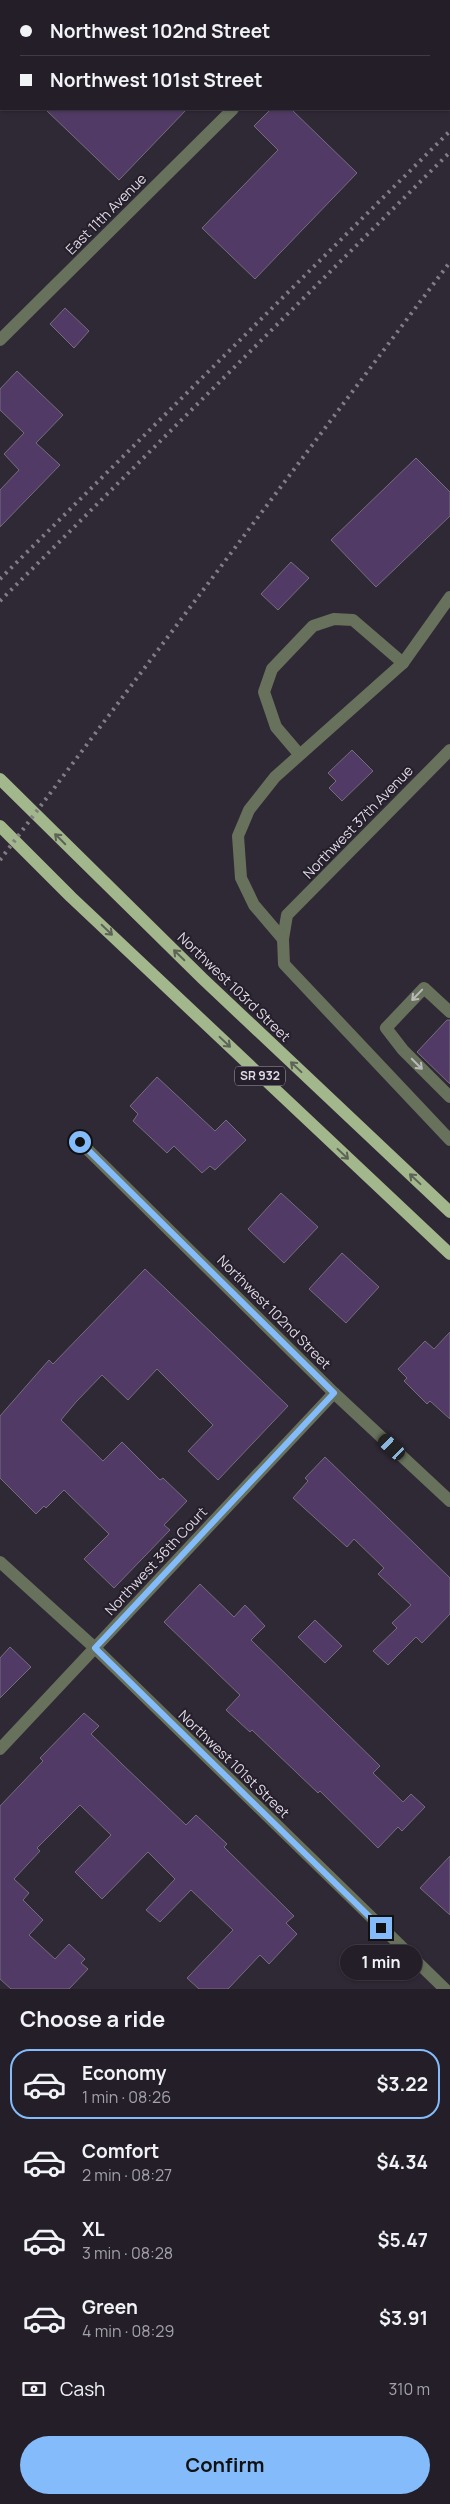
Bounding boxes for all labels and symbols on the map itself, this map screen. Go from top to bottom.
street label: East 11th Avenue [61,169,150,258]
street label: Northwest 37th Avenue [298,761,417,882]
one-way arrow [54,833,66,845]
one-way arrow [100,924,113,936]
street label: Northwest 103rd Street [174,928,295,1046]
one-way arrow [172,949,185,961]
one-way arrow [411,989,423,1002]
one-way arrow [218,1036,231,1048]
one-way arrow [410,1058,423,1070]
one-way arrow [290,1061,303,1073]
road number: SR 932 [235,1066,285,1086]
route start [69,1131,91,1153]
one-way arrow [336,1148,349,1160]
one-way arrow [408,1173,421,1185]
street label: Northwest 102nd Street [213,1251,336,1373]
car [375,1431,408,1463]
street label: Northwest 36th Court [100,1502,211,1619]
street label: Northwest 101st Street [175,1706,294,1822]
route end [370,1917,392,1939]
callout: 1 min [340,1946,422,1980]

